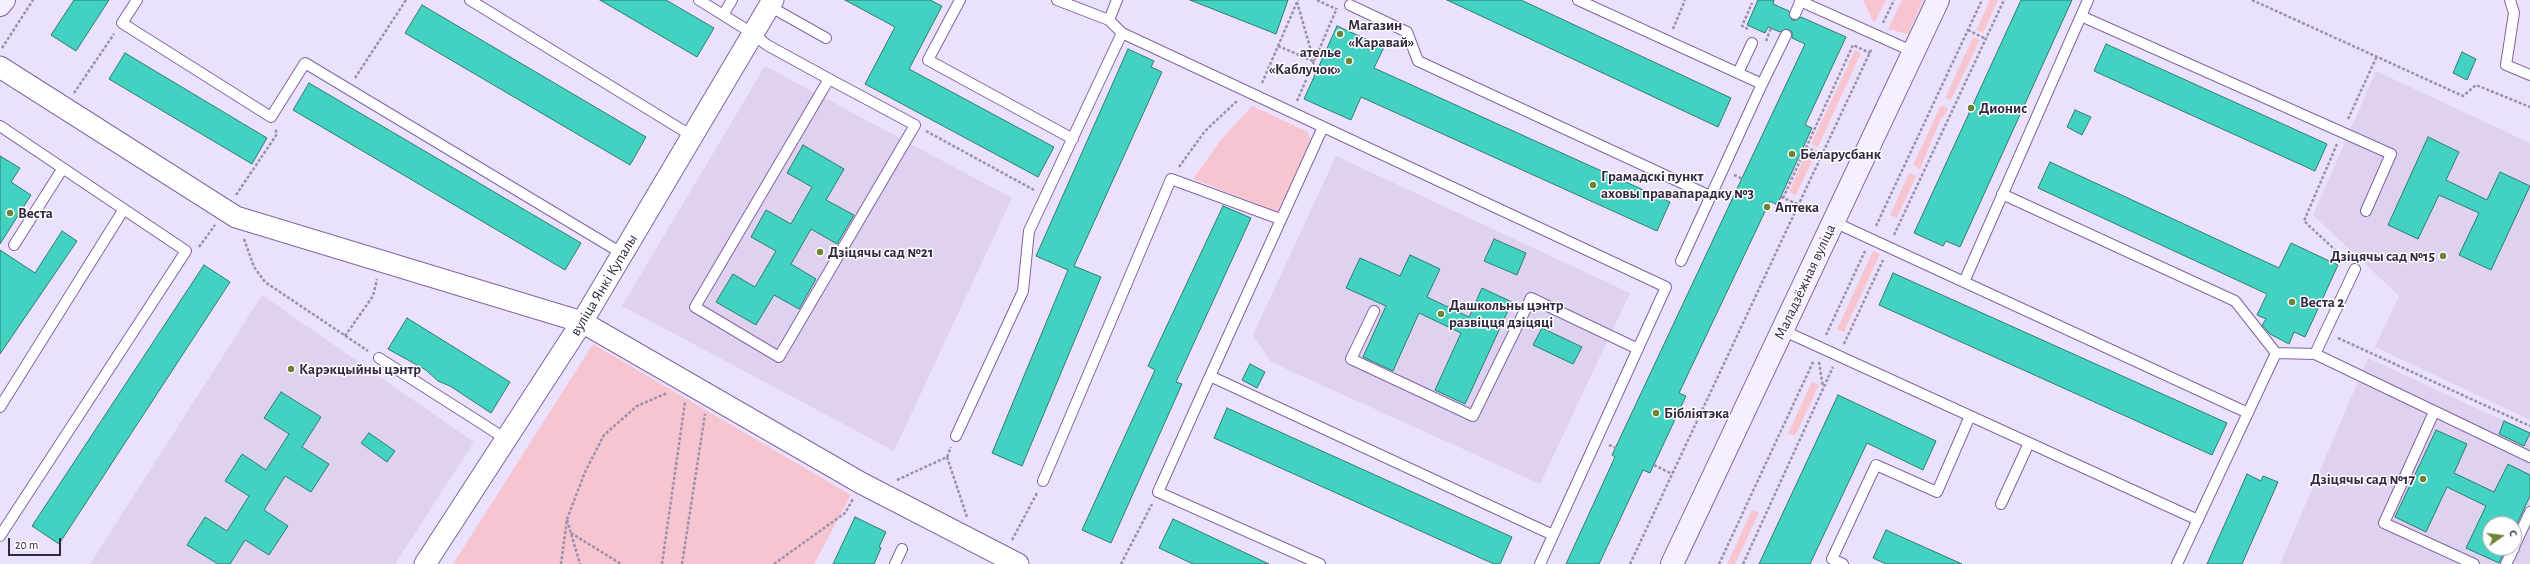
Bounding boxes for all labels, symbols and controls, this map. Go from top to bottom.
place label: Магазин «Каравай» [1348,16,1414,51]
marker: Магазин «Каравай» [1335,29,1345,39]
place label: ателье «Каблучок» [1269,43,1341,78]
marker: ателье «Каблучок» [1344,56,1354,66]
place label: Дионис [1979,99,2027,117]
marker: Дионис [1966,103,1976,113]
place label: Беларусбанк [1800,145,1881,163]
marker: Беларусбанк [1787,149,1797,159]
place label: Грамадскі пункт аховы правапарадку №3 [1601,167,1754,202]
marker: Грамадскі пункт аховы правапарадку №3 [1588,180,1598,190]
place label: Аптека [1775,198,1819,216]
marker: Аптека [1762,202,1772,212]
place label: Веста [18,204,53,222]
marker: Веста [5,208,15,218]
street label: Маладзёжная вуліца [1770,221,1840,343]
street label: вуліца Янкі Купалы [567,231,641,339]
place label: Дзіцячы сад №21 [828,243,933,261]
marker: Дзіцячы сад №21 [815,247,825,257]
place label: Дзіцячы сад №15 [2330,247,2435,265]
marker: Дзіцячы сад №15 [2438,251,2448,261]
place label: Веста 2 [2300,293,2344,311]
place label: Дашкольны цэнтр развіцця дзіцяці [1449,296,1564,331]
marker: Веста 2 [2287,297,2297,307]
marker: Дашкольны цэнтр развіцця дзіцяці [1436,309,1446,319]
place label: Карэкцыйны цэнтр [299,360,421,378]
marker: Карэкцыйны цэнтр [286,364,296,374]
place label: Бібліятэка [1664,404,1729,422]
marker: Бібліятэка [1651,408,1661,418]
place label: Дзіцячы сад №17 [2310,470,2415,488]
marker: Дзіцячы сад №17 [2418,474,2428,484]
north arrow [2482,516,2522,556]
text: С [2507,529,2519,538]
scale bar [10,530,63,556]
text: 20 m [15,539,38,551]

